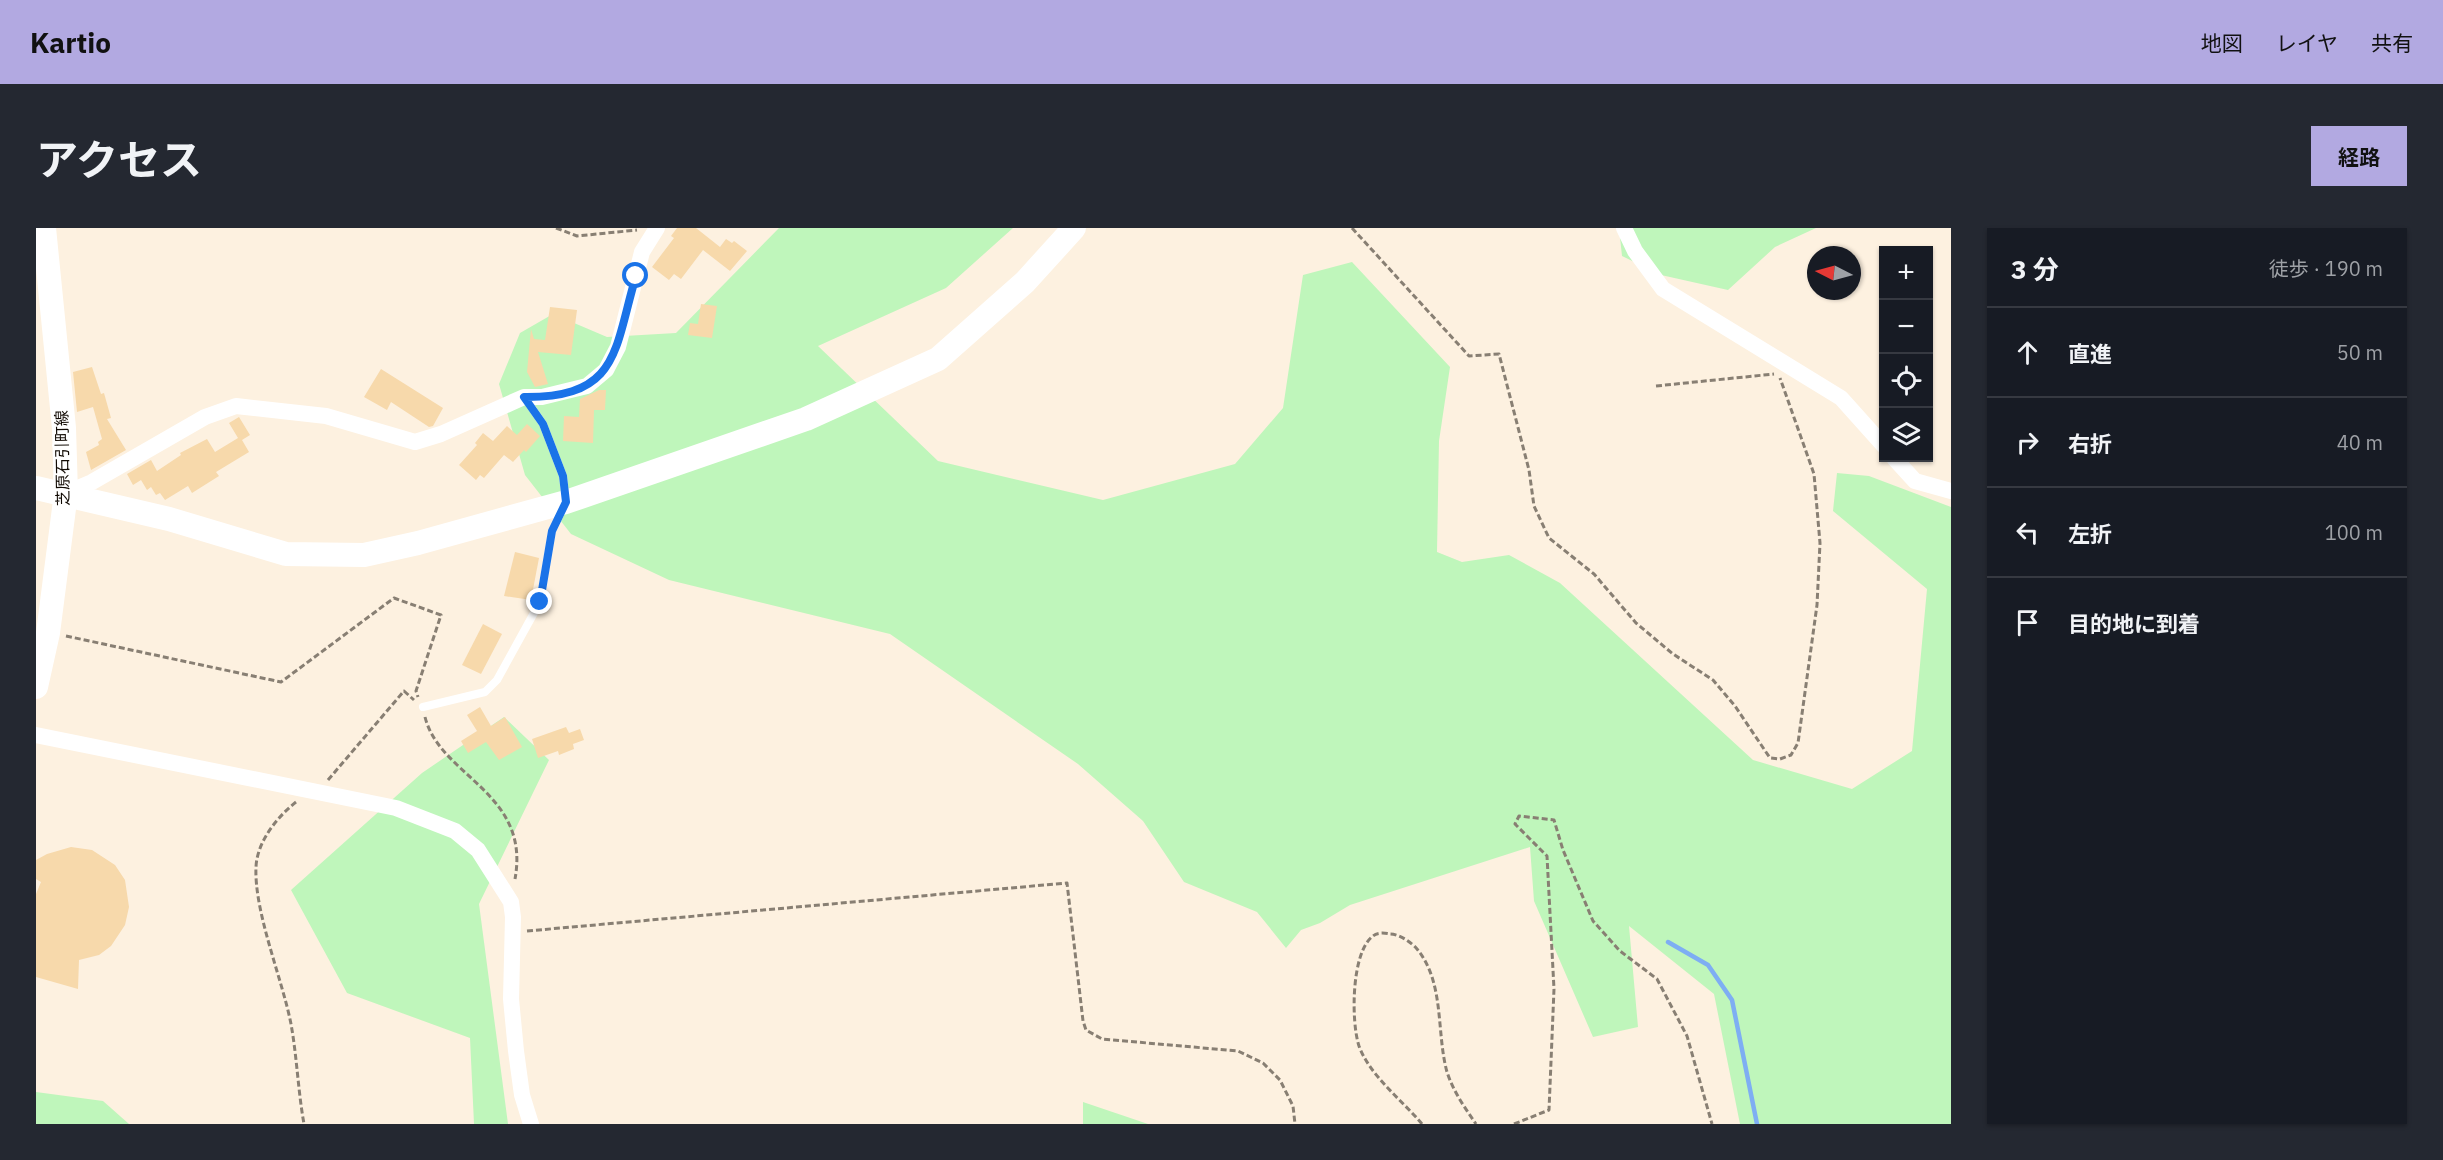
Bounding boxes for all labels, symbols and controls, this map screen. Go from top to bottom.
text: Kartio [30,24,111,61]
text: 地図 [2201,29,2243,57]
text: レイヤ [2276,29,2338,57]
text: 共有 [2371,29,2413,57]
button: 経路 [2311,126,2407,186]
text: アクセス [36,132,202,187]
north arrow [1807,246,1861,300]
map controls [1879,246,1933,462]
button: + [1879,246,1933,300]
text: 3 分 [2011,252,2059,286]
text: 徒歩 · 190 m [2269,255,2383,282]
route start [622,262,648,288]
button: − [1879,300,1933,354]
icon: ahead [2011,336,2044,369]
text: 直進 [2068,339,2112,368]
text: 50 m [2337,339,2383,366]
button: locate [1879,354,1933,408]
button: layers [1879,408,1933,462]
street label: 芝原石引町線 [51,410,73,506]
icon: right [2011,426,2044,459]
text: 右折 [2068,429,2112,458]
text: 40 m [2337,429,2383,456]
icon: left [2011,516,2044,549]
text: 左折 [2068,519,2112,548]
text: 100 m [2325,519,2383,546]
route end [526,588,552,614]
icon: arrive [2011,606,2044,639]
text: 目的地に到着 [2068,609,2200,638]

